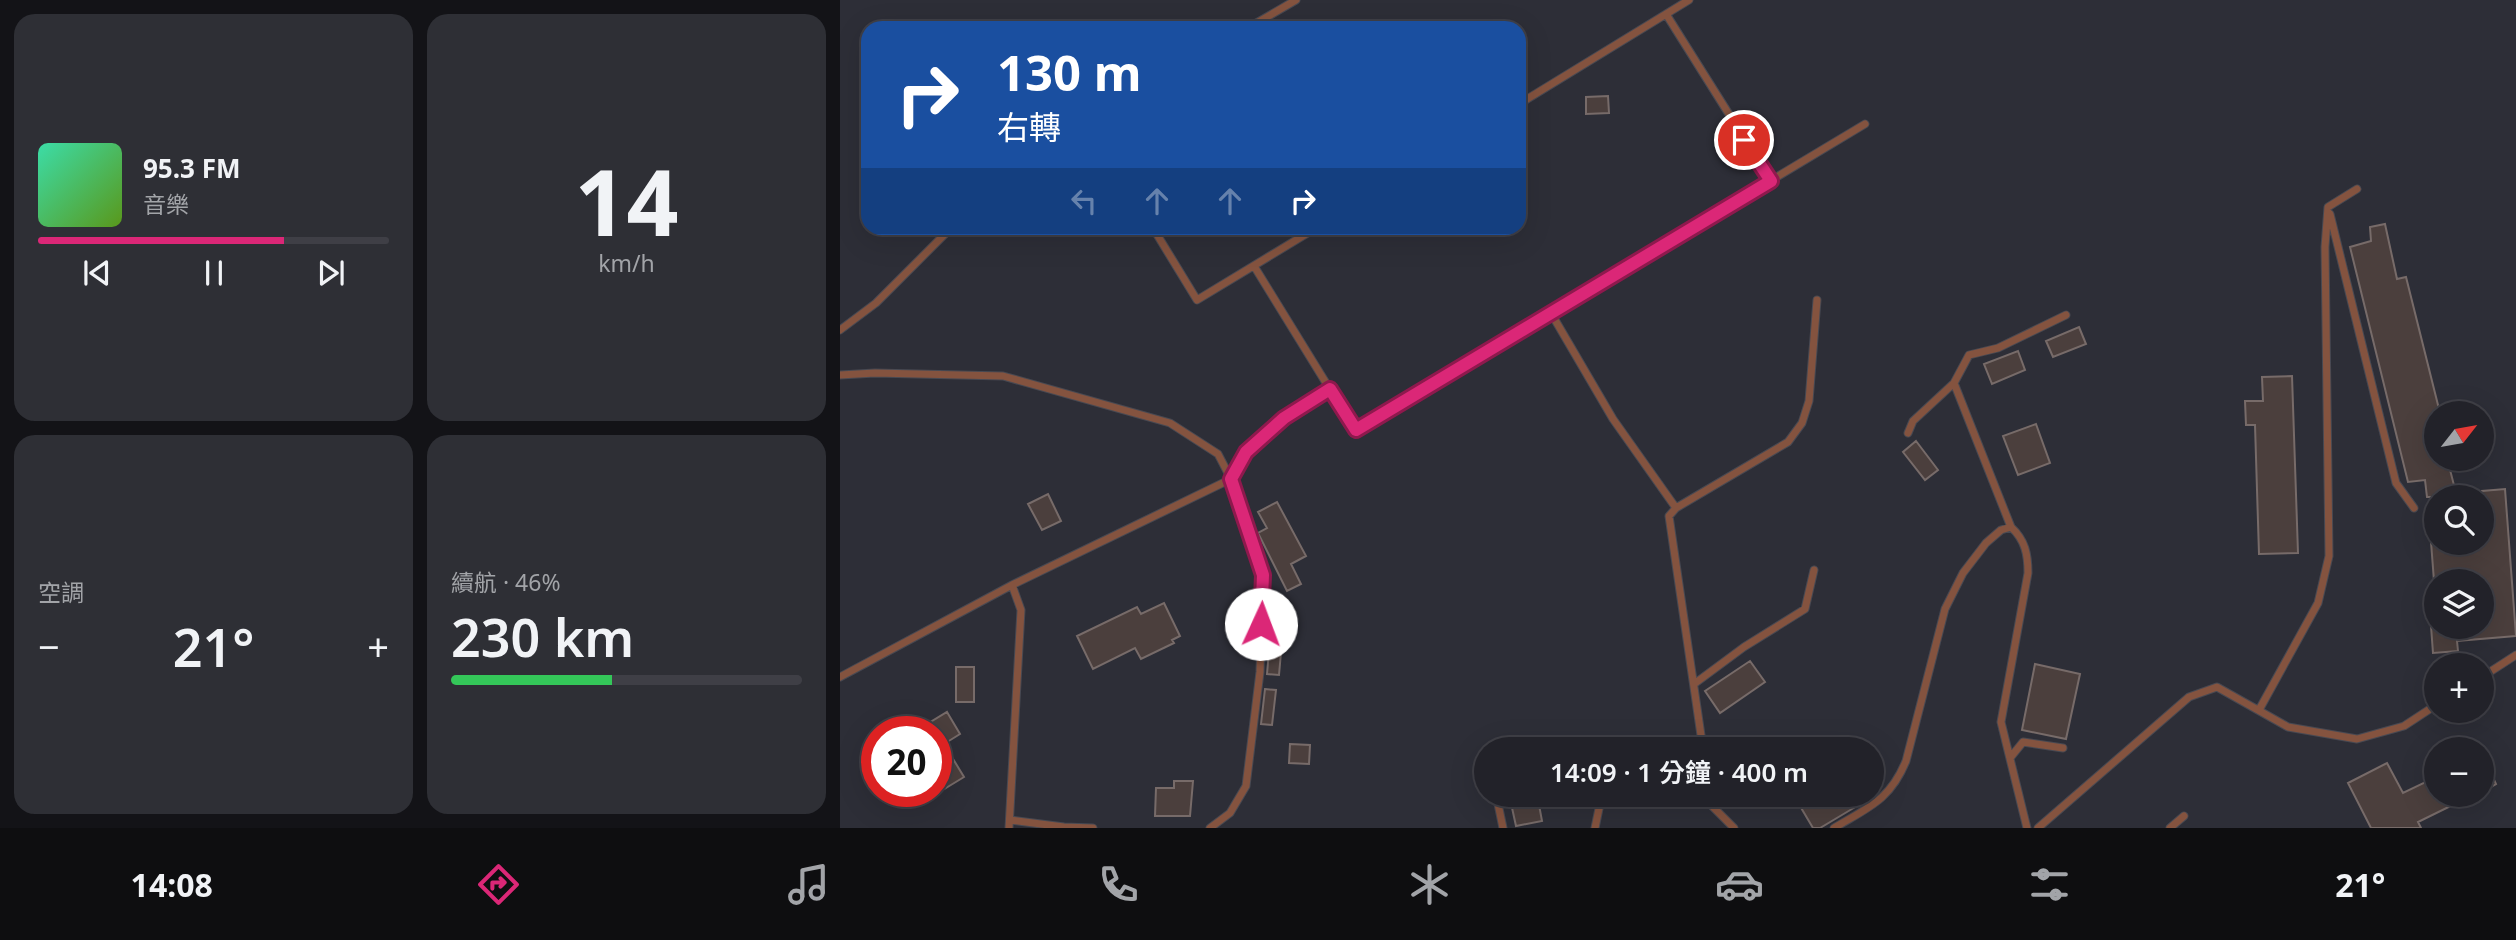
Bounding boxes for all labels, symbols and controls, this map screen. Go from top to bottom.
text: 130 m [997,39,1142,105]
icon: right [882,49,973,140]
text: 右轉 [997,105,1061,148]
pin [1714,110,1774,170]
icon: arrive [1725,121,1763,159]
text: 14 [574,139,679,263]
text: 95.3 FM [143,150,240,186]
icon: left [1065,182,1103,220]
icon: ahead [1138,182,1176,220]
icon: ahead [1211,182,1249,220]
icon: right [1284,182,1322,220]
text: 音樂 [143,188,189,220]
text: km/h [598,247,655,279]
icon: previous [78,254,116,292]
icon: pause [195,254,233,292]
icon: next [312,254,350,292]
north arrow [2424,401,2494,471]
map controls [2424,401,2494,807]
button: search [2424,485,2494,555]
text: 續航 · 46% [451,566,561,598]
button: layers [2424,569,2494,639]
text: 空調 [38,576,84,608]
position arrow [1224,587,1298,661]
text: 230 km [451,601,634,672]
text: 21° [173,611,254,682]
text: − [38,620,60,672]
text: + [367,620,389,672]
button: + [2424,653,2494,723]
speed limit sign: 20 [861,716,952,807]
button: − [2424,737,2494,807]
text: 14:09 · 1 分鐘 · 400 m [1550,754,1808,790]
icon: directions [474,860,523,909]
icon: music [784,860,833,909]
icon: phone [1094,860,1143,909]
icon: climate [1405,860,1454,909]
icon: car [1715,860,1764,909]
icon: filters [2025,860,2074,909]
text: 14:08 [131,863,213,906]
text: 21° [2335,863,2385,906]

